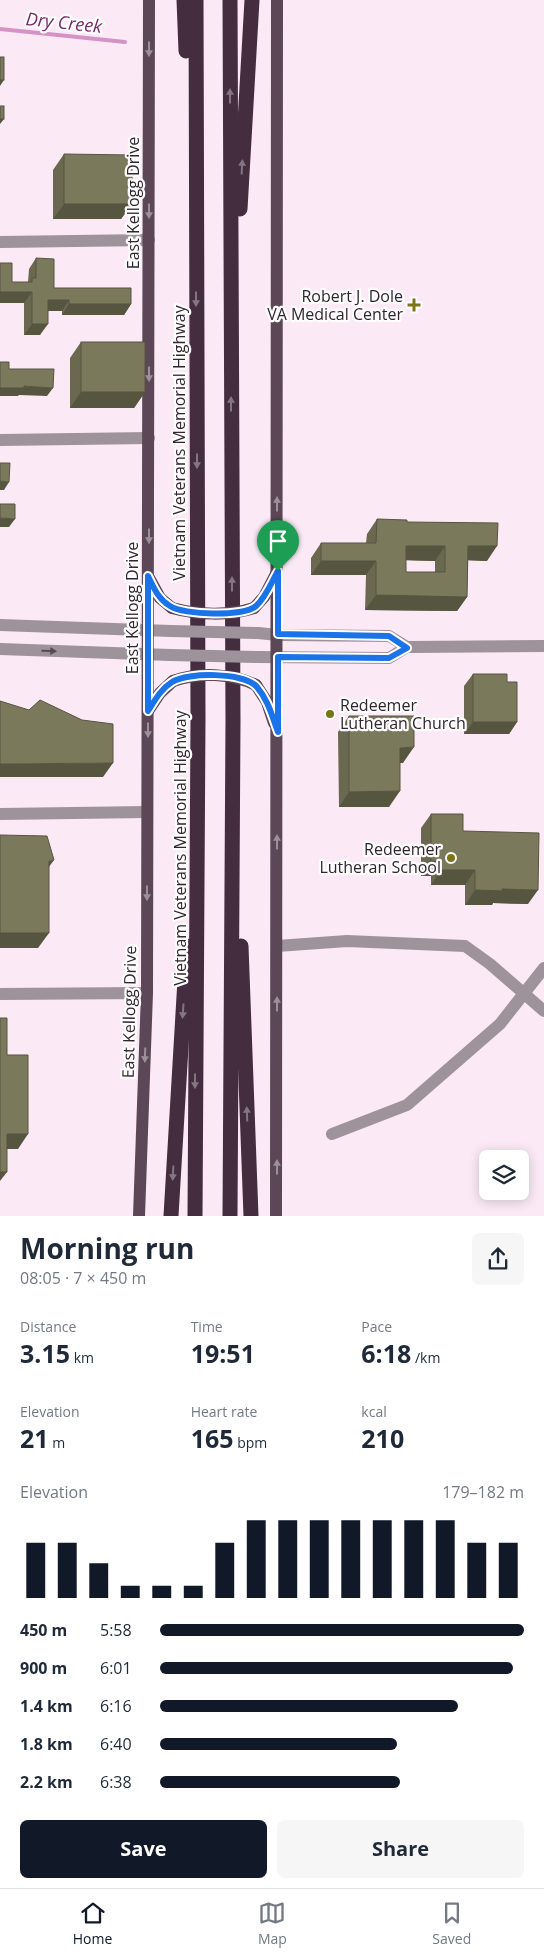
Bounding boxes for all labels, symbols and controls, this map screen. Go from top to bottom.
water label: Dry Creek [25,6,104,38]
one-way arrow [145,41,153,57]
one-way arrow [226,88,234,104]
street label: East Kellogg Drive [122,137,144,269]
one-way arrow [239,158,247,174]
one-way arrow [145,203,153,219]
place label: Robert J. Dole VA Medical Center [267,285,403,325]
one-way arrow [192,291,200,307]
marker: Robert J. Dole VA Medical Center [407,298,421,312]
street label: Vietnam Veterans Memorial Highway [168,304,190,581]
one-way arrow [145,366,153,382]
one-way arrow [227,396,235,412]
one-way arrow [193,454,201,470]
one-way arrow [273,496,281,512]
pin [257,520,299,571]
icon: arrive [264,527,292,555]
one-way arrow [145,528,153,544]
street label: East Kellogg Drive [121,542,143,674]
one-way arrow [228,576,236,592]
one-way arrow [41,647,57,655]
place label: Redeemer Lutheran Church [340,694,466,734]
marker: Redeemer Lutheran Church [324,708,336,720]
street label: Vietnam Veterans Memorial Highway [169,709,191,986]
one-way arrow [143,723,151,739]
one-way arrow [273,834,281,850]
place label: Redeemer Lutheran School [319,838,441,878]
marker: Redeemer Lutheran School [445,852,457,864]
one-way arrow [143,885,151,901]
street label: East Kellogg Drive [117,946,141,1078]
one-way arrow [273,996,281,1012]
one-way arrow [178,1003,186,1019]
one-way arrow [140,1048,148,1064]
one-way arrow [191,1074,199,1090]
one-way arrow [243,1106,251,1122]
map controls [479,1150,529,1200]
button: layers [479,1150,529,1200]
one-way arrow [273,1159,281,1175]
one-way arrow [168,1165,176,1181]
text: Morning run [20,1229,194,1267]
button: share [472,1233,524,1285]
text: 08:05 · 7 × 450 m [20,1267,146,1289]
text: Distance [20,1317,76,1336]
text: Time [191,1317,223,1336]
text: Pace [361,1317,392,1336]
text: 3.15 [20,1336,70,1370]
text: 19:51 [191,1336,255,1370]
text: 6:18 [361,1336,411,1370]
text: km [70,1348,94,1367]
text: /km [411,1348,440,1367]
text: Elevation [20,1402,79,1421]
text: Heart rate [191,1402,257,1421]
text: kcal [361,1402,387,1421]
text: 21 [20,1421,49,1455]
text: 165 [191,1421,234,1455]
text: 210 [361,1421,404,1455]
text: m [49,1433,65,1452]
text: bpm [234,1433,267,1452]
text: Elevation [20,1481,88,1503]
text: 179–182 m [442,1481,524,1503]
text: 450 m [20,1619,67,1641]
text: 5:58 [100,1619,132,1641]
text: 900 m [20,1657,67,1679]
text: 6:01 [100,1657,132,1679]
text: 1.4 km [20,1695,73,1717]
text: 6:16 [100,1695,132,1717]
text: 1.8 km [20,1733,73,1755]
text: 6:40 [100,1733,132,1755]
text: 2.2 km [20,1771,73,1793]
text: 6:38 [100,1771,132,1793]
button: Save [20,1820,267,1878]
button: Share [277,1820,524,1878]
tab: Home [73,1899,112,1948]
tab: Map [258,1899,287,1948]
tab: Saved [432,1899,471,1948]

